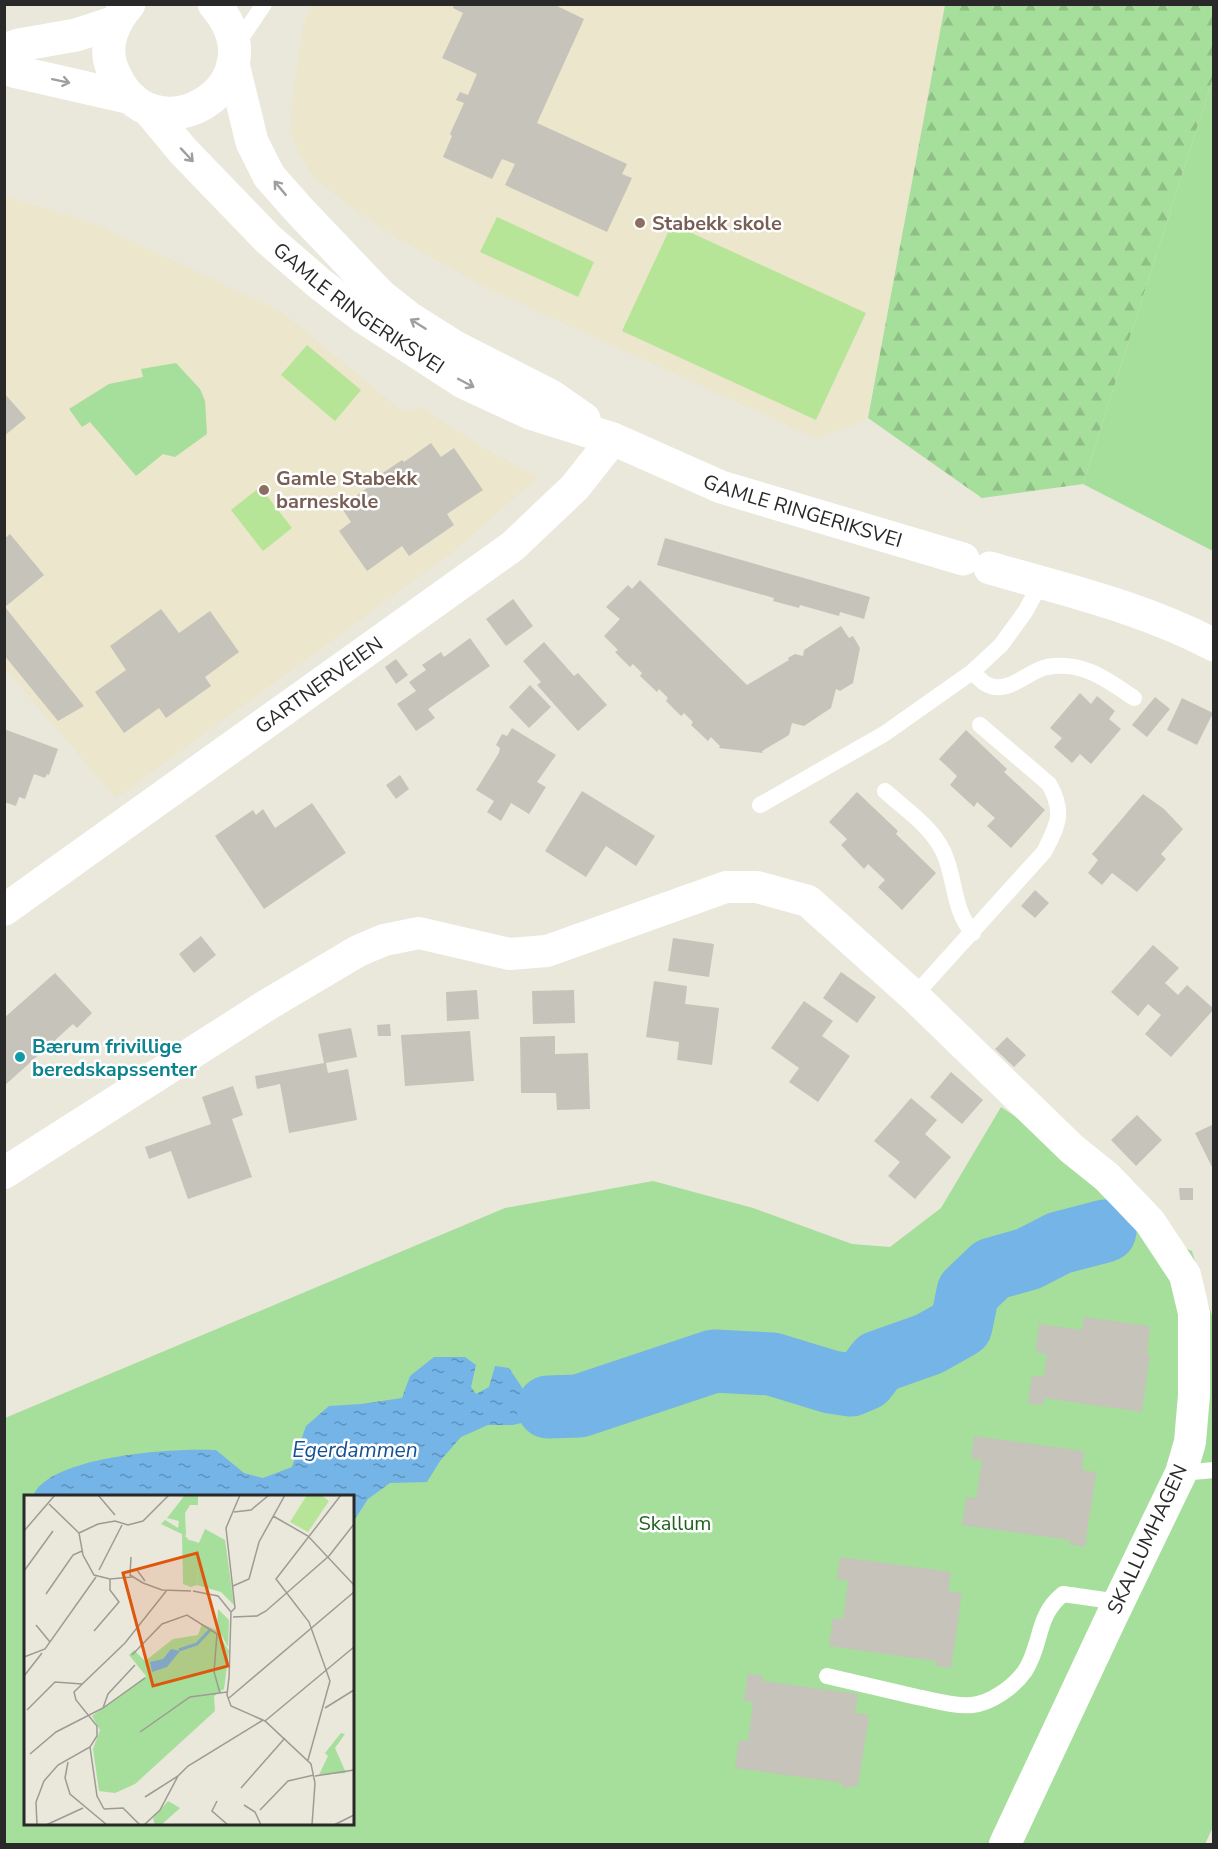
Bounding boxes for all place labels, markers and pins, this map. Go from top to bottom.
place label: Stabekk skole [652,210,782,237]
marker: Stabekk skole [633,216,647,230]
place label: Gamle Stabekk barneskole [276,465,418,515]
marker: Gamle Stabekk barneskole [257,483,271,497]
place label: Bærum frivillige beredskapssenter [32,1033,197,1083]
marker: Bærum frivillige beredskapssenter [13,1050,27,1064]

